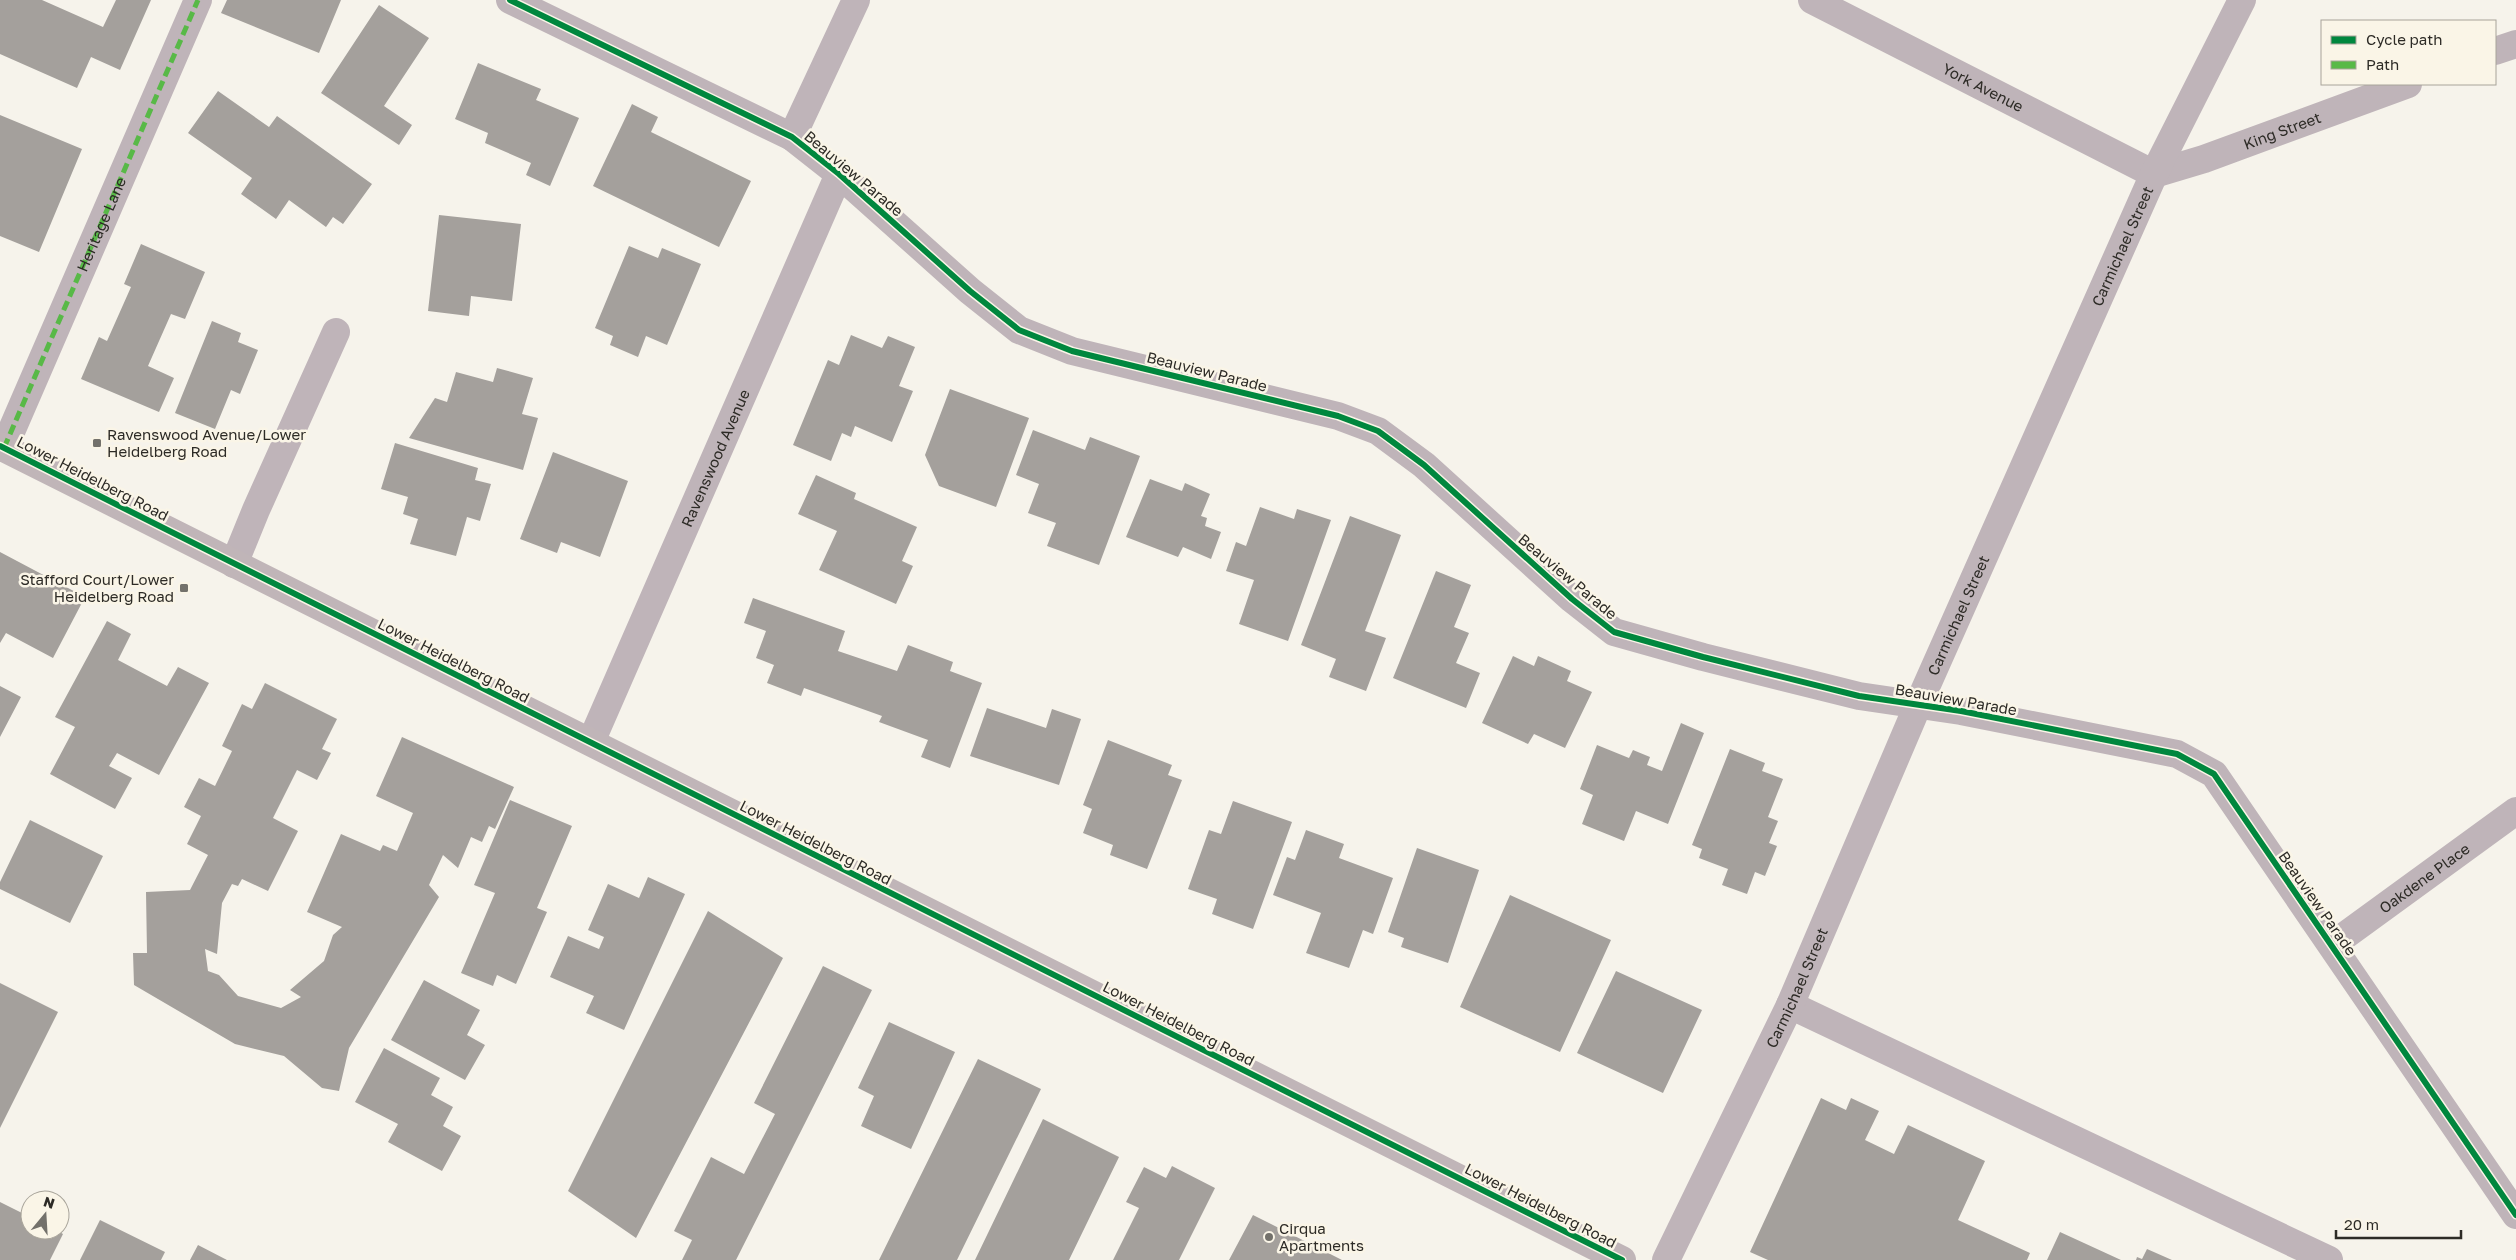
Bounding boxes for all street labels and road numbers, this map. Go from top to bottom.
street label: York Avenue [1940,59,2027,115]
street label: King Street [2241,108,2323,153]
street label: Beauview Parade [801,126,907,220]
street label: Heritage Lane [73,174,129,274]
street label: Carmichael Street [2087,183,2157,309]
street label: Beauview Parade [1145,347,1269,395]
street label: Ravenswood Avenue [677,386,753,529]
street label: Lower Heidelberg Road [14,432,172,524]
street label: Beauview Parade [1515,529,1621,623]
street label: Carmichael Street [1923,552,1992,678]
street label: Lower Heidelberg Road [375,614,533,706]
street label: Beauview Parade [1894,679,2019,719]
street label: Lower Heidelberg Road [737,796,895,888]
street label: Oakdene Place [2375,839,2473,917]
street label: Beauview Parade [2275,847,2361,959]
street label: Carmichael Street [1762,925,1831,1051]
street label: Lower Heidelberg Road [1100,977,1258,1069]
street label: Lower Heidelberg Road [1462,1159,1620,1251]

